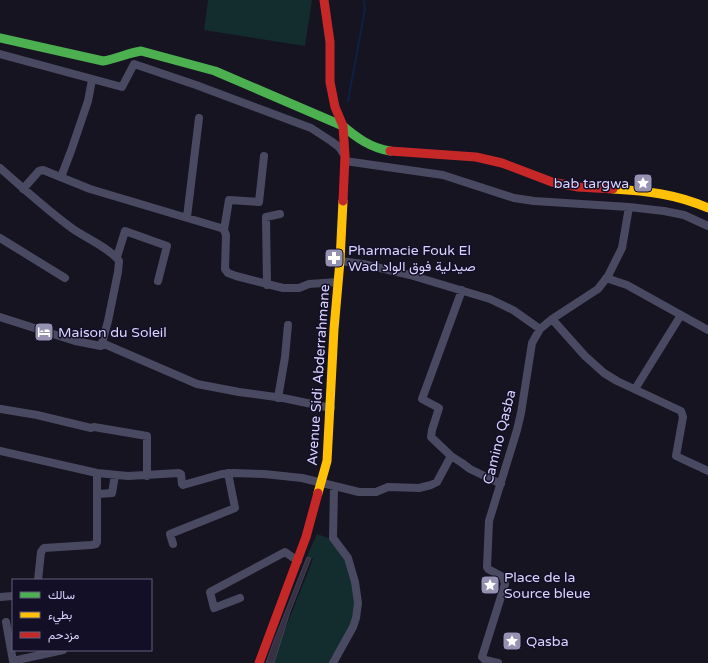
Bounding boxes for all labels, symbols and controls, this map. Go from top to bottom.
place icon: bab targwa [632,172,654,194]
place label: bab targwa [554,175,629,192]
place label: Pharmacie Fouk El Wad صيدلية فوق الواد [348,242,476,275]
pharmacy icon: Pharmacie Fouk El Wad صيدلية فوق الواد [323,247,345,269]
street label: Avenue Sidi Abderrahmane [304,284,333,466]
hotel icon: Maison du Soleil [33,321,55,343]
place label: Maison du Soleil [58,324,167,341]
street label: Camino Qasba [479,388,519,486]
place label: Place de la Source bleue [504,569,591,602]
place icon: Place de la Source bleue [479,574,501,596]
legend [12,579,152,651]
text: سالك [48,588,75,602]
text: بطيء [48,608,72,625]
text: مزدحم [48,628,79,643]
place icon: Qasba [501,630,523,652]
place label: Qasba [526,633,569,650]

